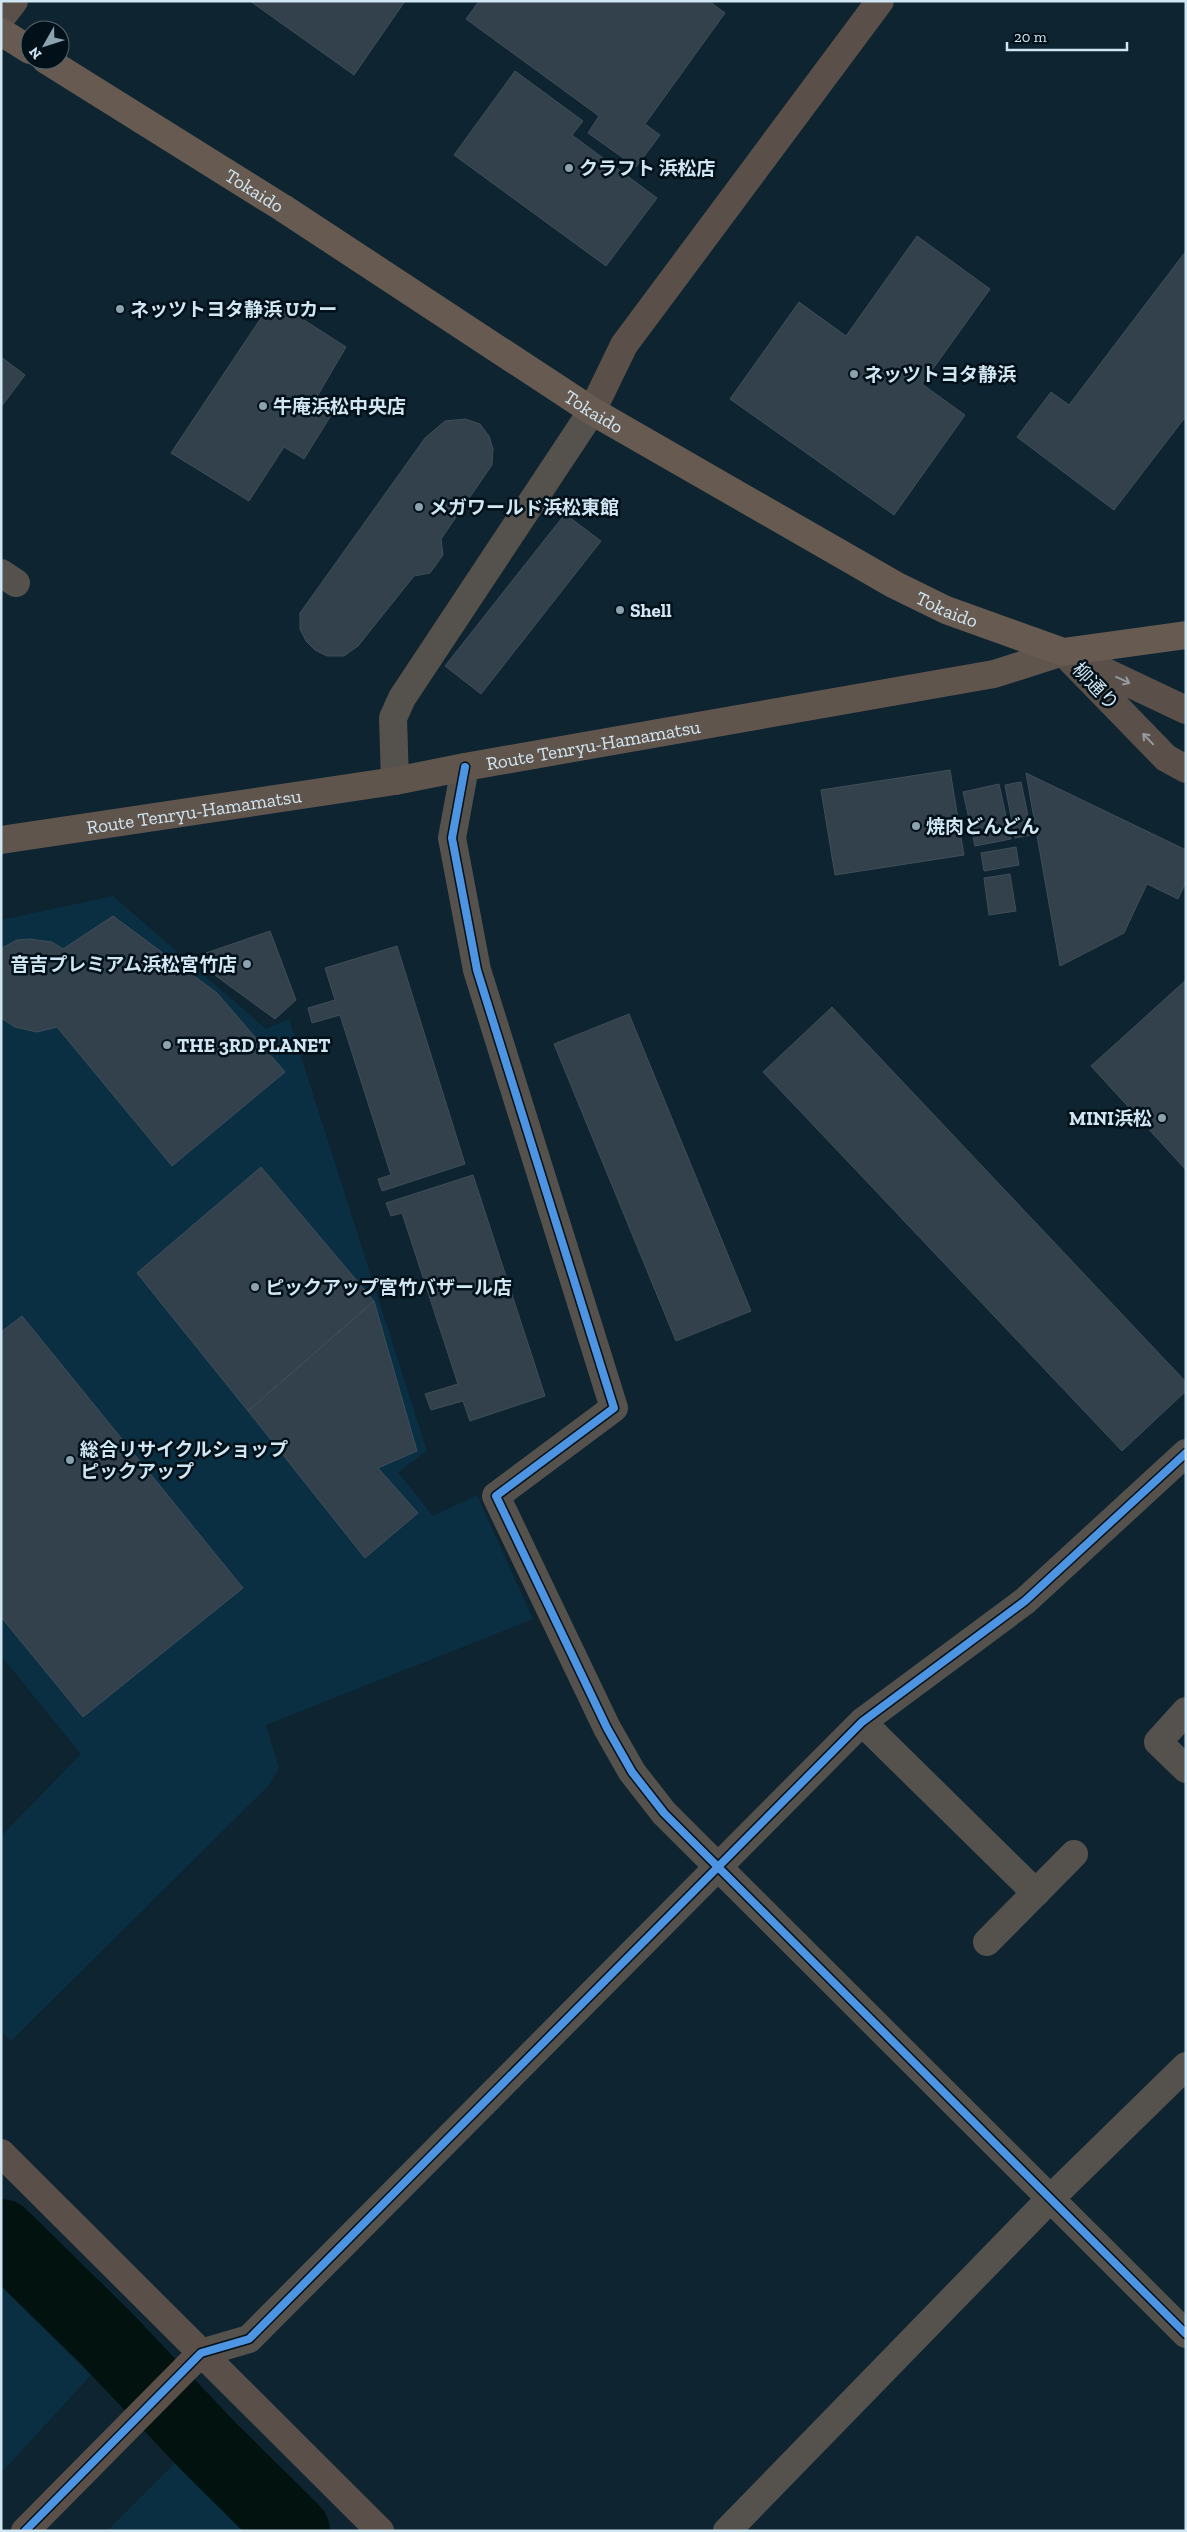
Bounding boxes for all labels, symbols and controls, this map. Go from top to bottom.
north arrow [20,20,70,70]
scale bar [1007,20,1127,52]
text: 20 m [1014,28,1047,46]
text: N [25,43,45,62]
place label: クラフト 浜松店 [579,157,716,180]
marker: クラフト 浜松店 [563,162,575,174]
street label: Tokaido [221,164,288,218]
place label: ネッツトヨタ静浜 Uカー [130,298,337,321]
marker: ネッツトヨタ静浜 Uカー [114,303,126,315]
place label: ネッツトヨタ静浜 [864,363,1016,386]
marker: ネッツトヨタ静浜 [848,368,860,380]
street label: Tokaido [560,385,627,439]
place label: 牛庵浜松中央店 [273,395,406,418]
marker: 牛庵浜松中央店 [257,400,269,412]
place label: メガワールド浜松東館 [429,496,619,519]
marker: メガワールド浜松東館 [413,501,425,513]
street label: Tokaido [912,586,981,633]
place label: Shell [630,599,672,622]
marker: Shell [614,604,626,616]
street label: 柳通り [1068,658,1124,715]
one-way arrow [1115,676,1130,686]
street label: Route Tenryu-Hamamatsu [484,715,703,775]
one-way arrow [1142,733,1154,745]
street label: Route Tenryu-Hamamatsu [85,784,303,839]
place label: 焼肉どんどん [926,815,1039,838]
marker: 焼肉どんどん [910,820,922,832]
place label: 音吉プレミアム浜松宮竹店 [10,953,237,976]
marker: 音吉プレミアム浜松宮竹店 [241,958,253,970]
place label: THE 3RD PLANET [177,1034,331,1057]
marker: THE 3RD PLANET [161,1039,173,1051]
place label: MINI浜松 [1069,1107,1152,1130]
marker: MINI浜松 [1156,1112,1168,1124]
place label: ピックアップ宮竹バザール店 [265,1276,512,1299]
marker: ピックアップ宮竹バザール店 [249,1281,261,1293]
place label: 総合リサイクルショップ ピックアップ [80,1438,288,1483]
marker: 総合リサイクルショップ ピックアップ [64,1454,76,1466]

